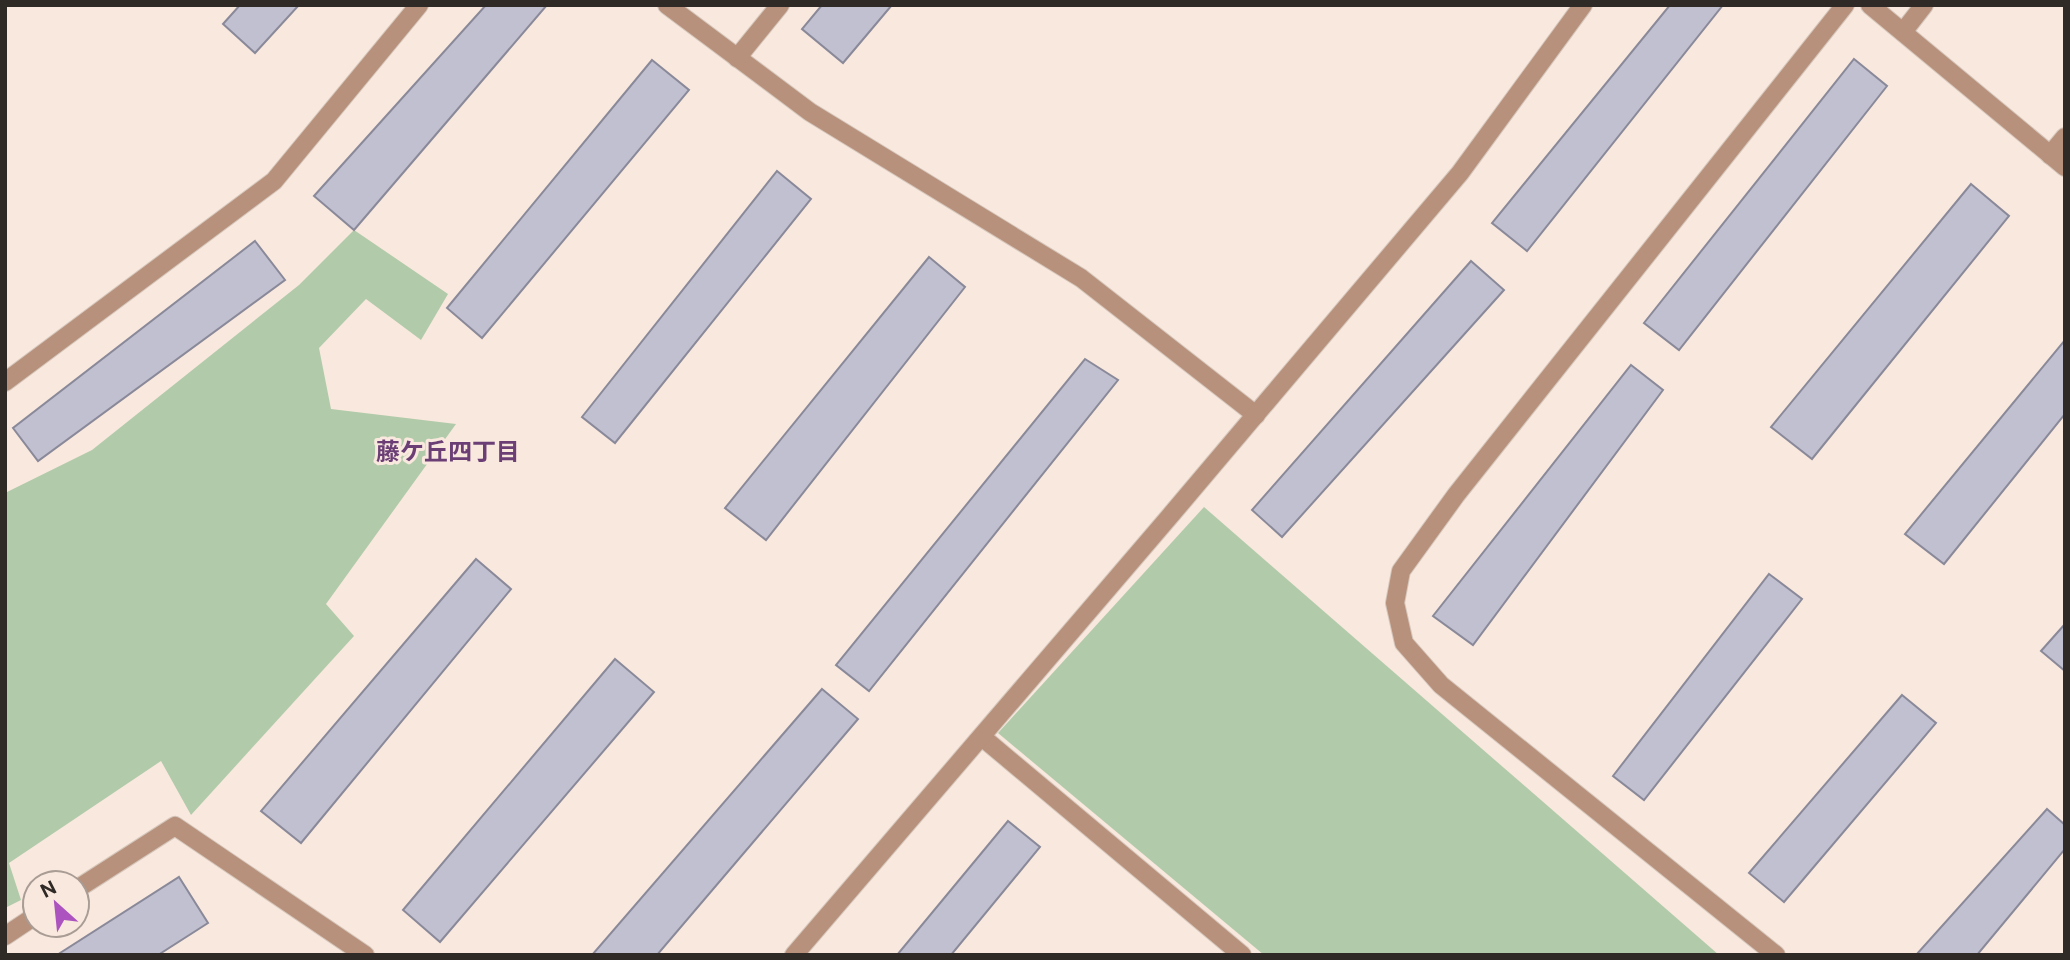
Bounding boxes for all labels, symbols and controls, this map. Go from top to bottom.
district label: 藤ケ丘四丁目 [376,437,520,465]
north arrow [21,869,91,939]
text: N [37,876,60,902]

